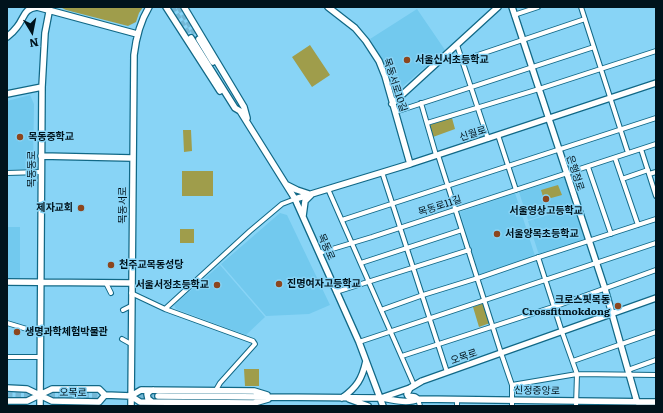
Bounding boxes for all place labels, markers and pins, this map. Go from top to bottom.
place label: 서울신서초등학교 [415,54,489,66]
marker: 서울신서초등학교 [402,55,412,65]
place label: 목동중학교 [28,131,74,143]
marker: 목동중학교 [15,132,25,142]
marker: 서울영상고등학교 [541,194,551,204]
place label: 제자교회 [36,202,73,214]
marker: 제자교회 [76,203,86,213]
place label: 서울영상고등학교 [509,205,583,217]
place label: 서울양목초등학교 [505,228,579,240]
marker: 서울양목초등학교 [492,229,502,239]
place label: 천주교목동성당 [119,259,183,271]
marker: 천주교목동성당 [106,260,116,270]
place label: 진명여자고등학교 [287,278,361,290]
place label: 서울서정초등학교 [135,279,209,291]
marker: 진명여자고등학교 [274,279,284,289]
marker: 서울서정초등학교 [212,280,222,290]
place label: 크로스핏목동 Crossfitmokdong [522,294,610,318]
marker: 크로스핏목동 Crossfitmokdong [613,301,623,311]
place label: 생명과학체험박물관 [25,326,108,338]
marker: 생명과학체험박물관 [12,327,22,337]

